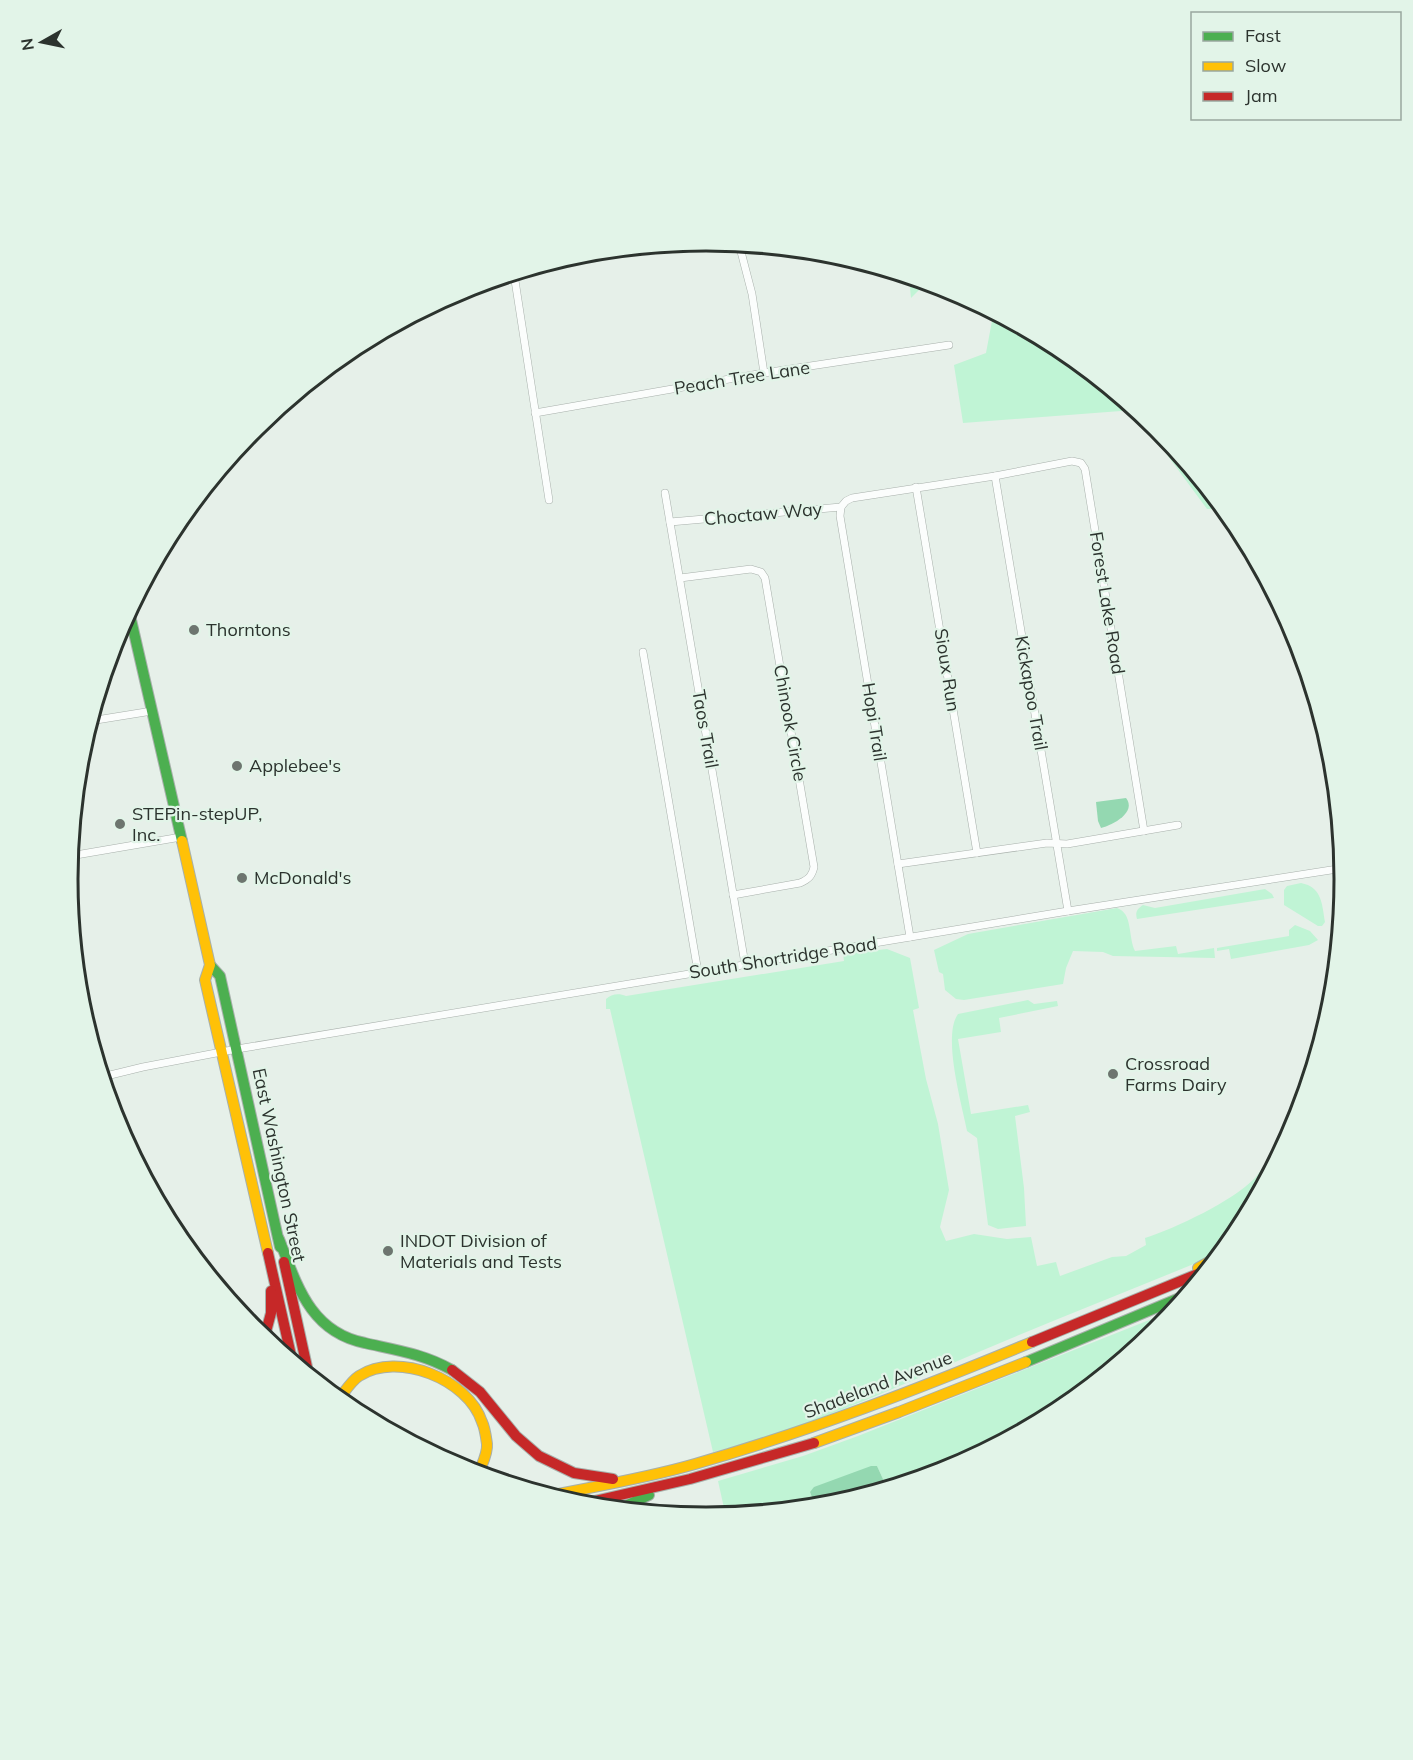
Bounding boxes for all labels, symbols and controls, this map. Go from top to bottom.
north arrow [12,12,72,72]
legend [1191,12,1401,120]
text: Fast [1245,24,1281,47]
text: N [16,37,38,52]
text: Slow [1245,54,1287,77]
text: Jam [1245,84,1278,107]
street label: Peach Tree Lane [672,355,811,400]
street label: Choctaw Way [703,497,823,530]
street label: Forest Lake Road [1085,530,1130,676]
place label: Thorntons [206,618,291,641]
marker: Thorntons [187,623,201,637]
street label: Sioux Run [930,627,965,713]
street label: Kickapoo Trail [1010,634,1053,752]
street label: Chinook Circle [769,663,812,783]
street label: Hopi Trail [857,681,892,763]
street label: Taos Trail [687,688,724,770]
place label: Applebee's [249,754,341,777]
marker: Applebee's [230,759,244,773]
place label: STEPin-stepUP, Inc. [132,802,262,846]
marker: STEPin-stepUP, Inc. [113,817,127,831]
place label: McDonald's [254,866,351,889]
marker: McDonald's [235,871,249,885]
street label: South Shortridge Road [687,931,878,984]
place label: Crossroad Farms Dairy [1125,1052,1227,1096]
street label: East Washington Street [248,1066,311,1264]
marker: Crossroad Farms Dairy [1106,1067,1120,1081]
place label: INDOT Division of Materials and Tests [400,1229,562,1273]
marker: INDOT Division of Materials and Tests [381,1244,395,1258]
street label: Shadeland Avenue [800,1346,955,1423]

